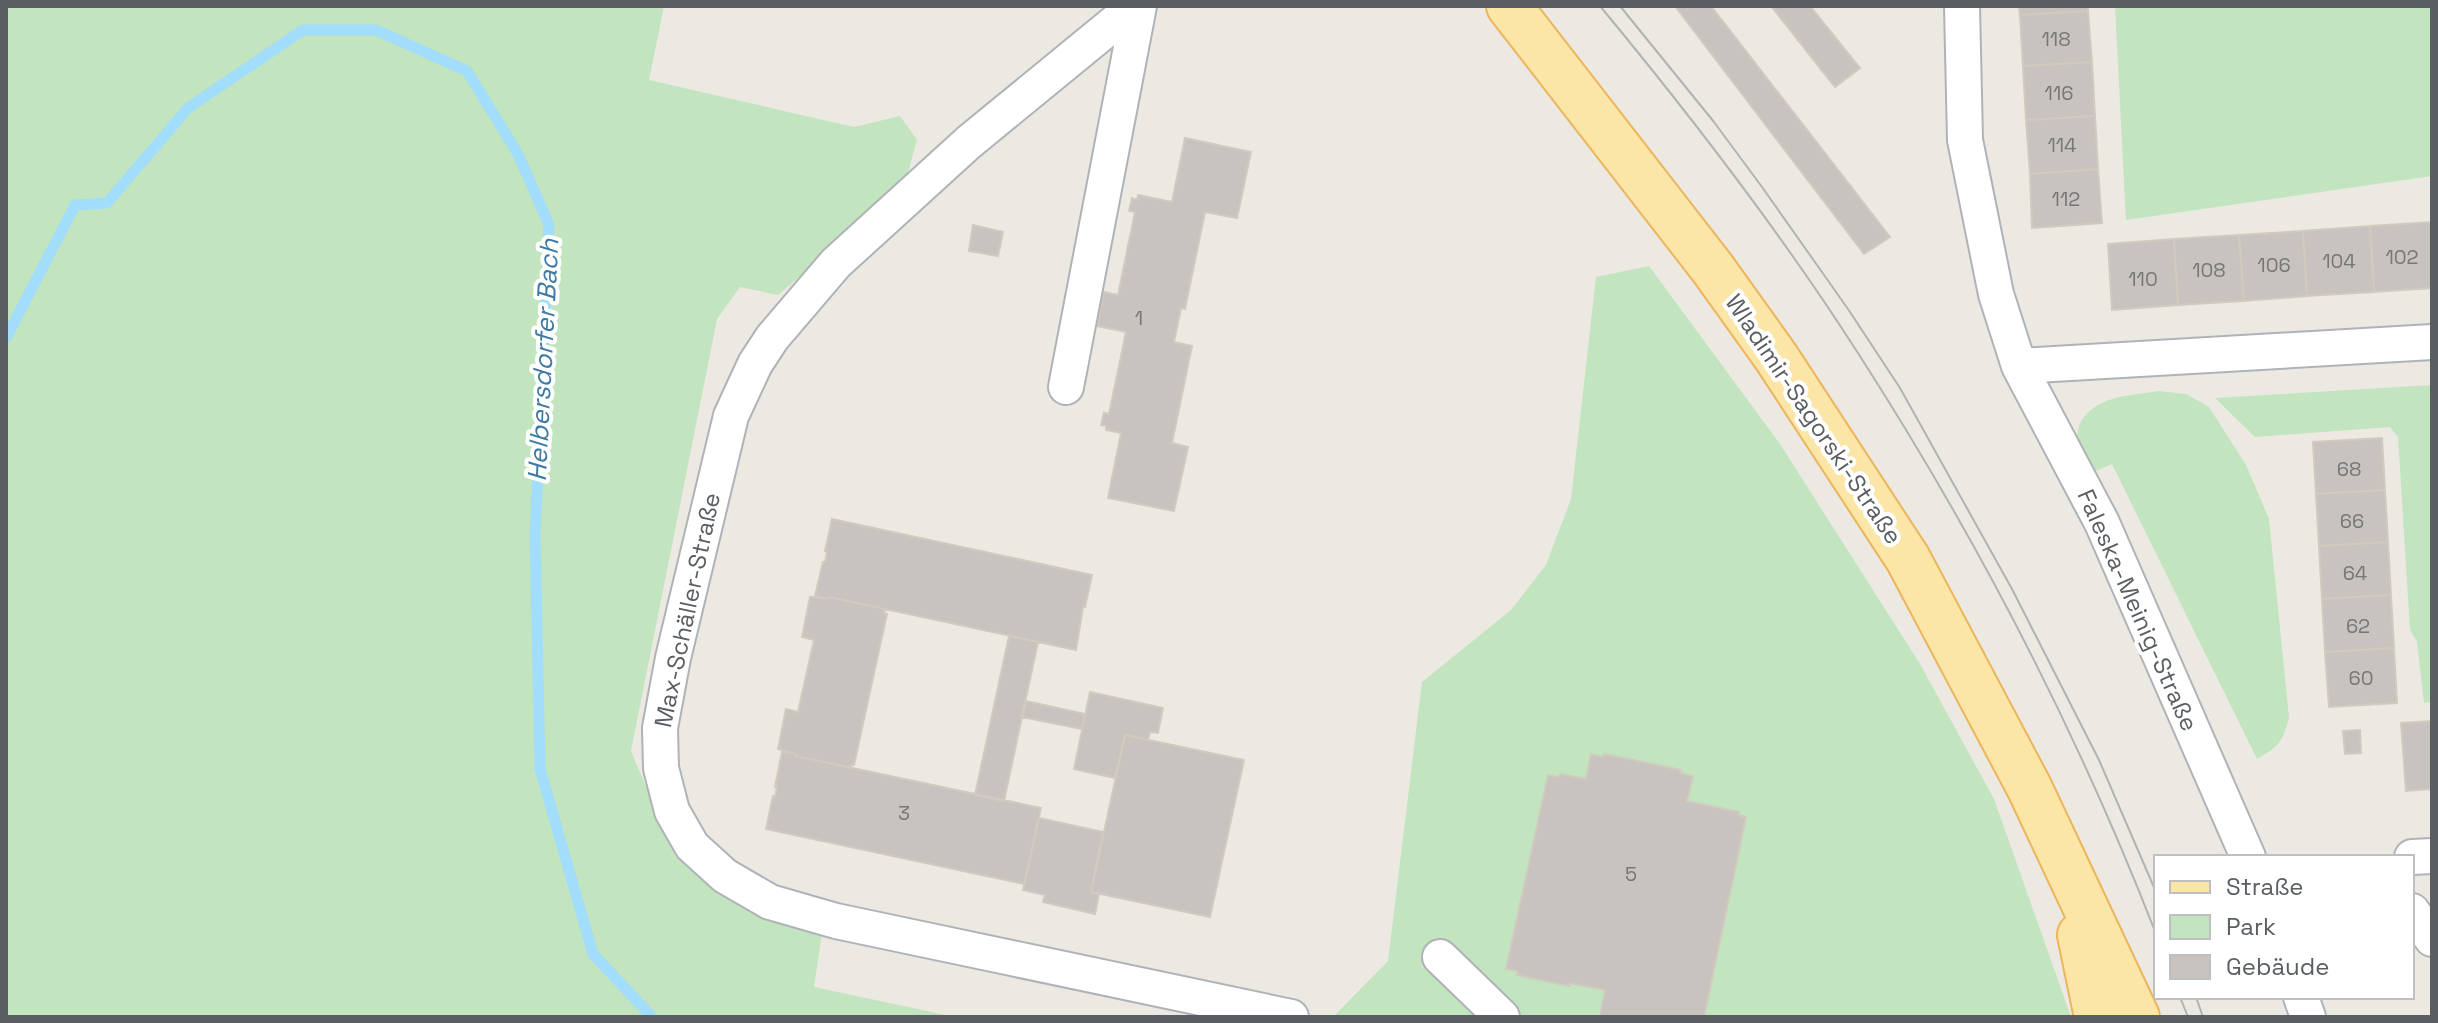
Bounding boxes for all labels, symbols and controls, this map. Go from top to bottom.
house number: 118 [2041,26,2071,52]
house number: 116 [2045,80,2073,106]
house number: 114 [2047,132,2077,158]
house number: 112 [2052,186,2080,212]
water label: Helbersdorfer Bach [520,237,566,482]
house number: 102 [2385,244,2419,270]
house number: 104 [2322,248,2356,274]
house number: 106 [2257,252,2291,278]
house number: 108 [2192,257,2226,283]
house number: 110 [2128,266,2158,292]
street label: Wladimir-Sagorski-Straße [1719,288,1909,550]
house number: 1 [1135,305,1143,331]
house number: 68 [2337,456,2361,482]
street label: Faleska-Meinig-Straße [2071,484,2205,736]
street label: Max-Schäller-Straße [647,490,727,730]
house number: 66 [2340,508,2364,534]
house number: 64 [2343,560,2367,586]
house number: 62 [2346,613,2370,639]
house number: 60 [2348,665,2374,691]
house number: 3 [898,800,910,826]
legend [2154,855,2414,999]
house number: 5 [1625,861,1637,887]
text: Straße [2226,871,2303,902]
text: Park [2226,911,2276,942]
text: Gebäude [2226,951,2329,982]

